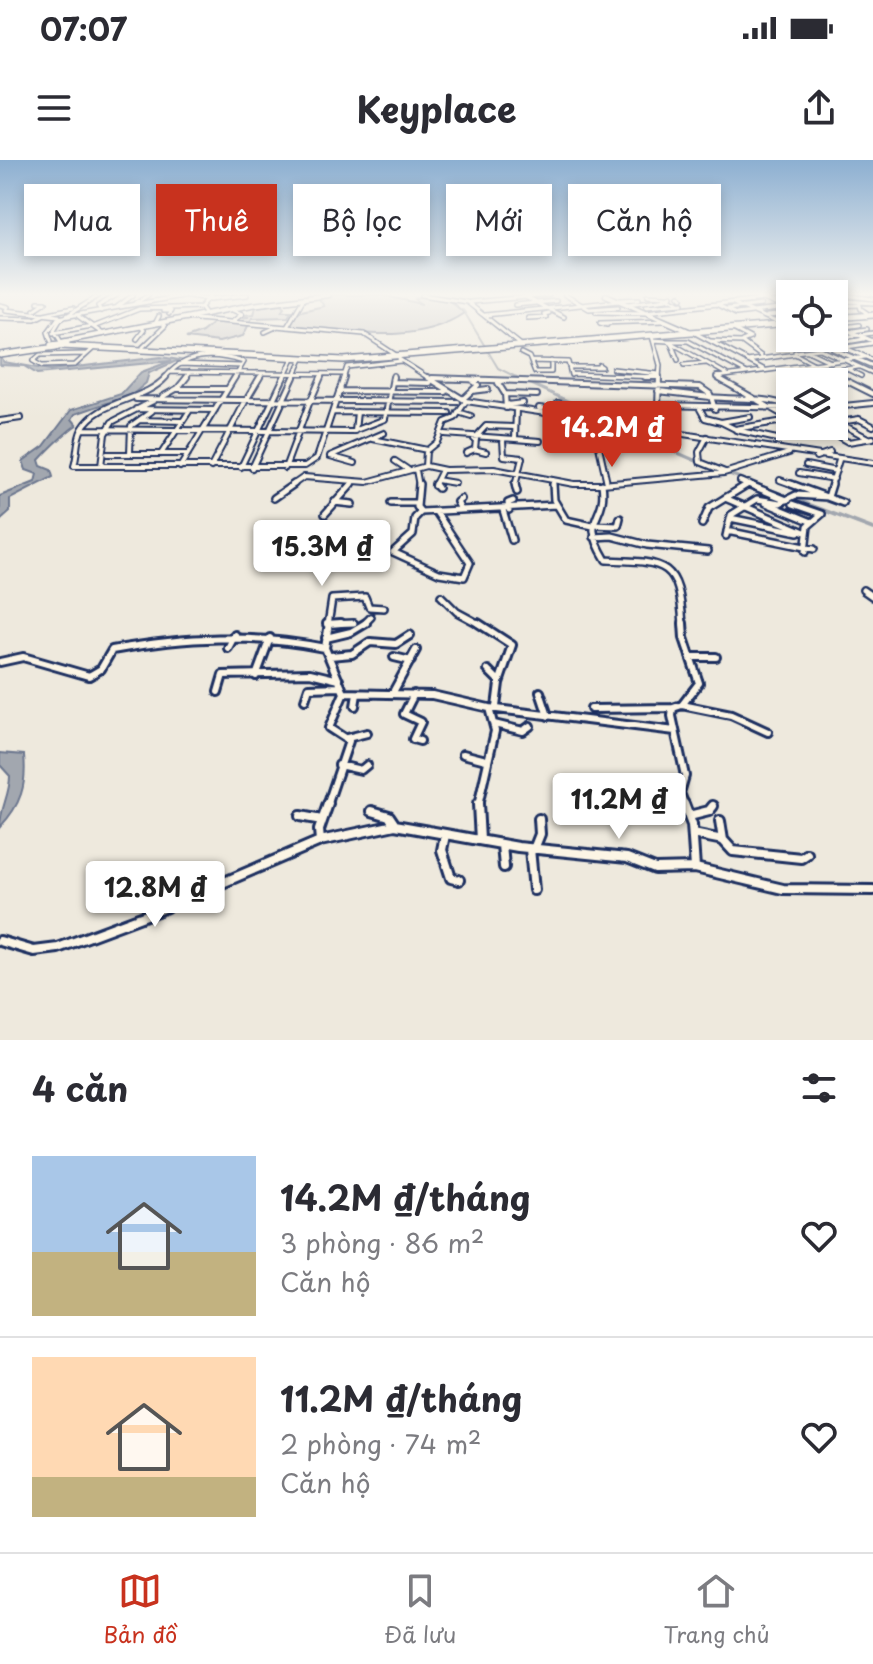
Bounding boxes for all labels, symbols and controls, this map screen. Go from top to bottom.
text: 07:07 [40,6,127,51]
text: Keyplace [356,81,517,135]
icon: menu [32,86,76,130]
icon: share [797,86,841,130]
chip: Mua [24,184,140,256]
chip: Thuê [156,184,277,256]
chip: Bộ lọc [293,184,430,256]
chip: Mới [446,184,552,256]
chip: Căn hộ [568,184,721,256]
map controls [776,280,848,440]
button: locate [776,280,848,352]
button: layers [776,368,848,440]
pin: 14.2M ₫ [538,401,686,469]
text: 14.2M ₫ [560,407,664,446]
pin: 15.3M ₫ [248,520,396,588]
text: 15.3M ₫ [271,526,373,565]
pin: 11.2M ₫ [545,773,693,841]
text: 11.2M ₫ [571,779,667,818]
pin: 12.8M ₫ [81,861,229,929]
text: 12.8M ₫ [104,867,206,906]
text: 4 căn [32,1062,128,1114]
icon: filters [797,1066,841,1110]
text: 14.2M ₫/tháng [280,1171,530,1223]
icon: home [96,1188,192,1284]
icon: heart [797,1214,841,1258]
text: 3 phòng · 86 m² [280,1223,484,1262]
text: Căn hộ [280,1262,370,1301]
text: 11.2M ₫/tháng [280,1372,522,1424]
icon: home [96,1389,192,1485]
icon: heart [797,1415,841,1459]
text: 2 phòng · 74 m² [280,1424,481,1463]
text: Căn hộ [280,1463,370,1502]
tab: Bản đồ [104,1569,177,1650]
tab: Đã lưu [384,1569,456,1650]
tab: Trang chủ [663,1569,769,1650]

